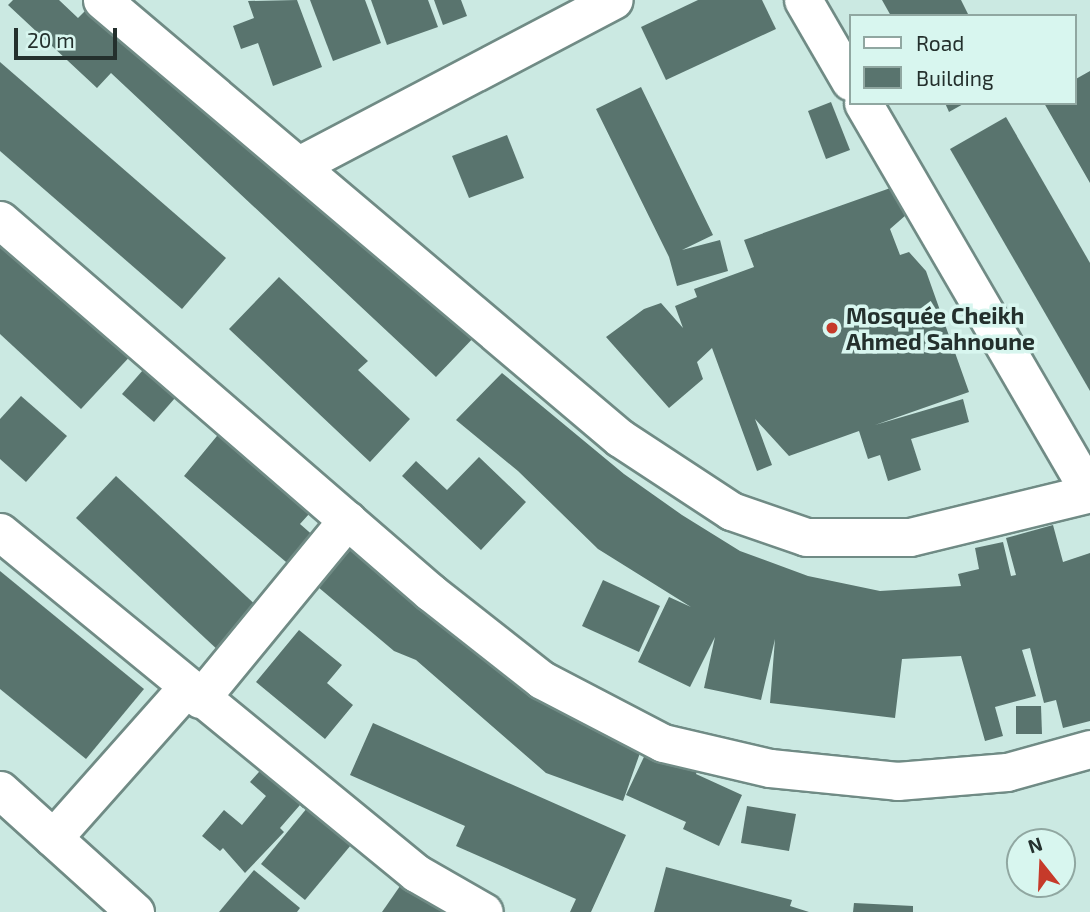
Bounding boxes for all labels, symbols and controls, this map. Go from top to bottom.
scale bar [18,14,121,58]
legend [848,14,1076,105]
text: 20 m [27,27,75,52]
text: Road [916,30,964,55]
text: Building [916,65,994,90]
place label: Mosquée Cheikh Ahmed Sahnoune [846,301,1035,355]
marker: Mosquée Cheikh Ahmed Sahnoune [824,320,840,336]
north arrow [1006,828,1076,898]
text: N [1025,831,1045,858]

